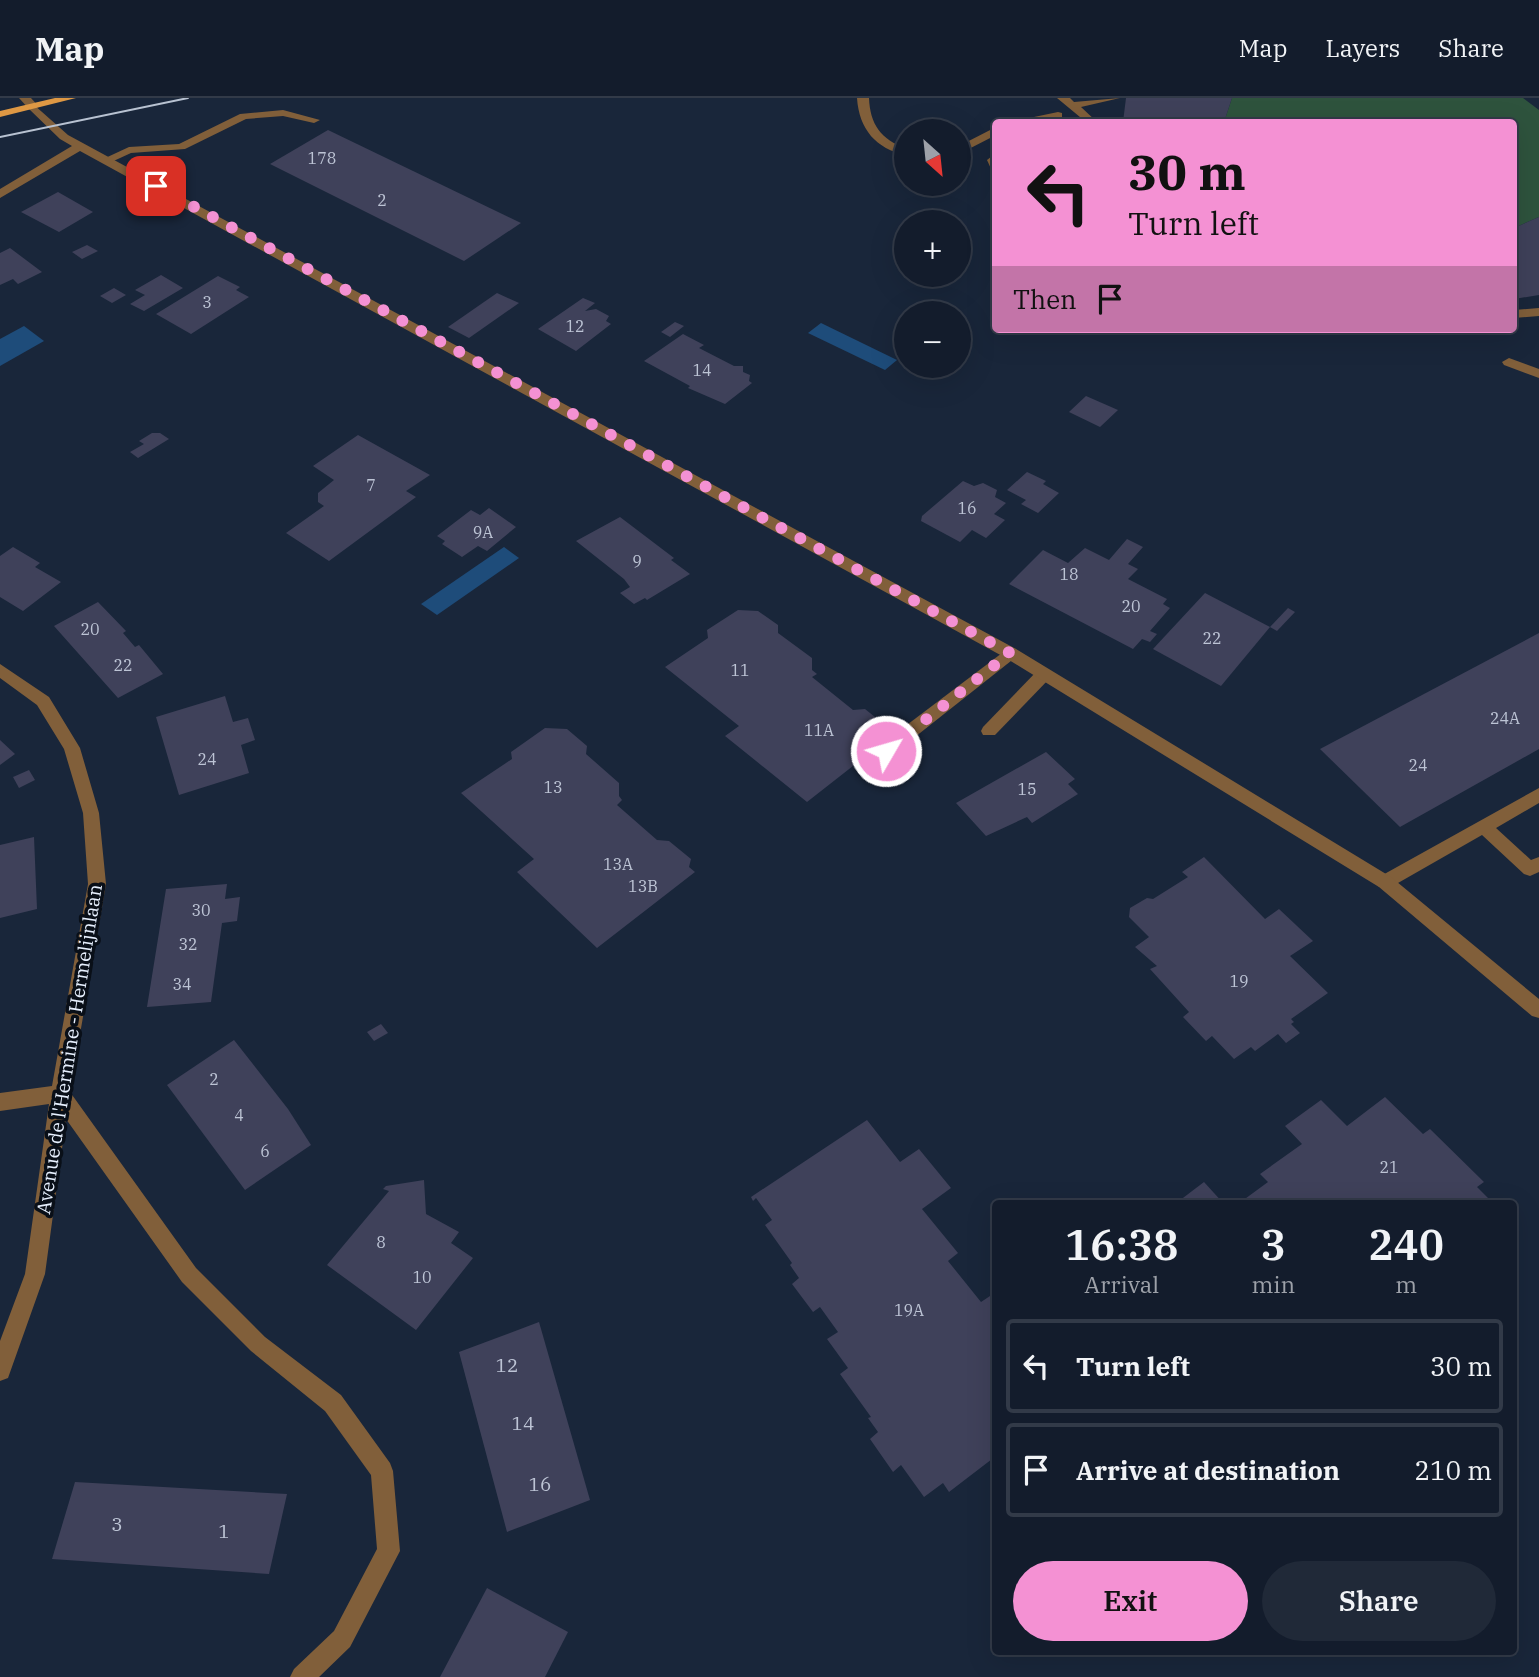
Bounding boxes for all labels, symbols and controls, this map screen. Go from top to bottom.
text: Map [35,27,104,70]
text: Map [1239,32,1287,64]
text: Layers [1325,32,1400,64]
text: Share [1438,32,1504,64]
north arrow [894,119,971,196]
map controls [894,119,971,378]
text: 30 m [1128,140,1246,203]
icon: left [1013,147,1104,238]
house number: 178 [308,148,336,168]
pin [126,156,186,216]
icon: arrive [137,167,175,205]
house number: 2 [377,190,387,210]
text: Turn left [1128,202,1259,244]
button: + [894,210,971,287]
icon: arrive [1091,280,1129,318]
text: Then [1013,282,1077,316]
house number: 3 [202,292,212,312]
button: − [894,301,971,378]
house number: 12 [565,316,585,336]
house number: 14 [692,360,712,380]
house number: 7 [366,475,376,495]
house number: 16 [957,498,977,518]
house number: 9A [473,522,493,542]
house number: 9 [632,551,642,571]
house number: 18 [1059,564,1079,584]
house number: 20 [1121,596,1141,616]
house number: 20 [80,619,100,639]
house number: 22 [1202,628,1222,648]
house number: 22 [113,655,133,675]
house number: 11 [730,660,750,680]
house number: 24A [1490,708,1520,728]
position arrow [849,714,923,788]
house number: 11A [804,720,834,740]
house number: 24 [197,749,217,769]
house number: 24 [1408,755,1428,775]
house number: 13 [543,777,563,797]
house number: 15 [1017,779,1037,799]
house number: 13A [603,854,633,874]
house number: 13B [628,876,658,896]
street label: Avenue de l'Hermine - Hermelijnlaan [31,882,107,1216]
house number: 30 [191,900,211,920]
house number: 32 [178,934,198,954]
house number: 19 [1229,971,1249,991]
house number: 34 [172,974,192,994]
house number: 2 [209,1069,219,1089]
house number: 4 [234,1105,244,1125]
house number: 6 [260,1141,270,1161]
house number: 21 [1379,1157,1399,1177]
text: 16:38 [1065,1217,1178,1272]
text: 3 [1261,1217,1286,1272]
text: 240 [1368,1217,1444,1272]
house number: 8 [376,1232,386,1252]
house number: 10 [412,1267,432,1287]
text: Arrival [1084,1269,1159,1299]
text: min [1251,1269,1295,1299]
text: m [1395,1269,1417,1299]
house number: 19A [894,1300,924,1320]
icon: left [1017,1347,1055,1385]
text: Turn left [1076,1349,1190,1383]
text: 30 m [1430,1349,1492,1383]
house number: 12 [496,1353,518,1377]
house number: 14 [512,1411,534,1435]
icon: arrive [1017,1451,1055,1489]
text: Arrive at destination [1076,1453,1340,1487]
text: 210 m [1414,1453,1492,1487]
house number: 16 [529,1472,551,1496]
house number: 3 [111,1512,123,1536]
house number: 1 [218,1519,230,1543]
button: Exit [1013,1561,1248,1641]
button: Share [1262,1561,1496,1641]

